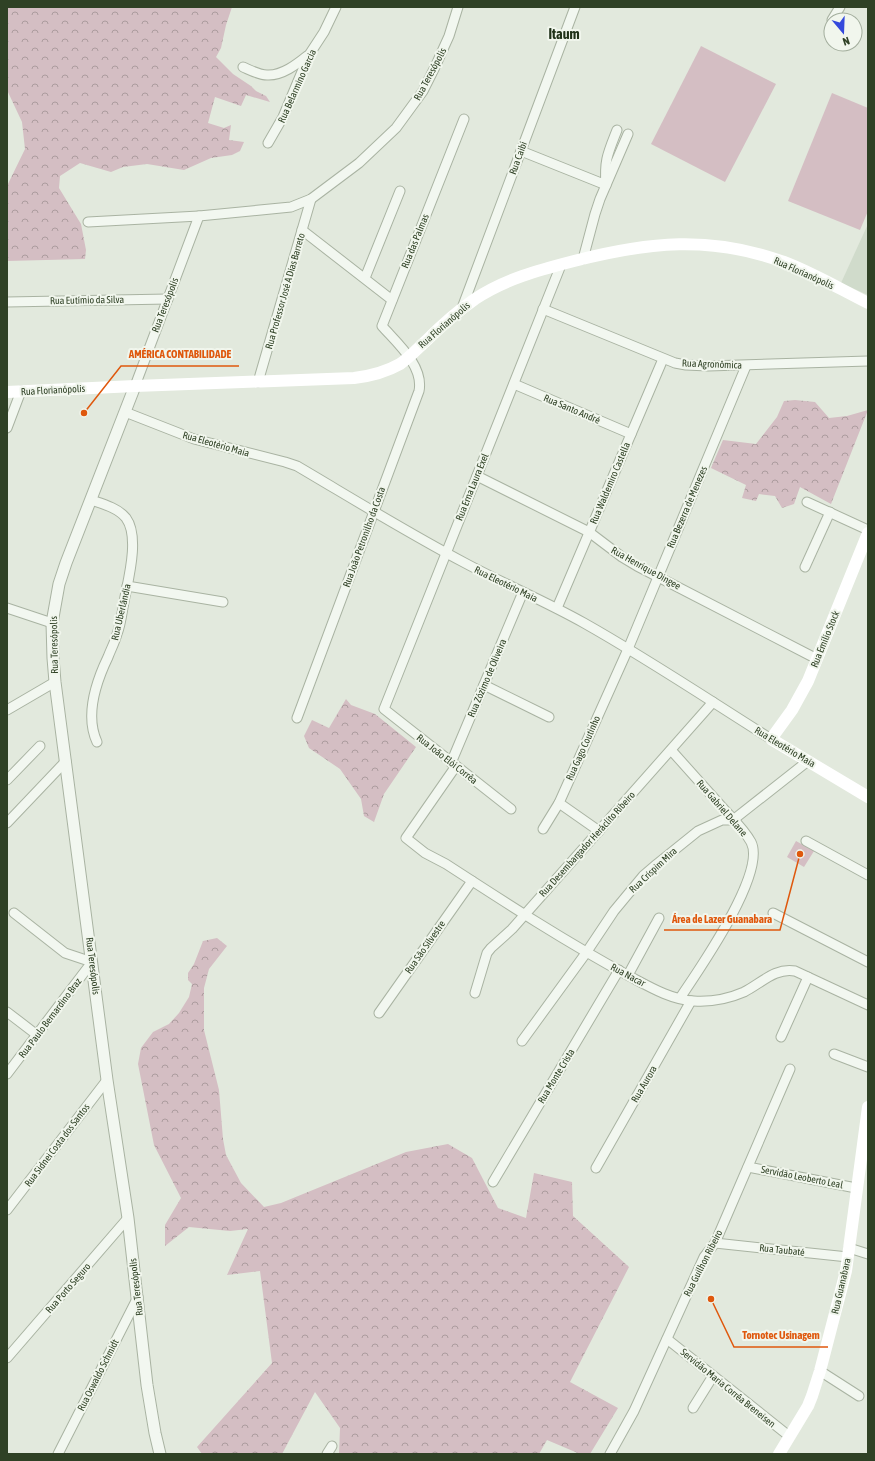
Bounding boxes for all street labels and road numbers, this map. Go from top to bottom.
street label: Rua Teresópolis [412,45,449,102]
street label: Rua Belarmino Garcia [276,47,318,124]
street label: Rua Caibi [507,140,529,176]
street label: Rua das Palmas [399,212,431,270]
street label: Rua Professor José A Dias Barreto [263,231,307,350]
street label: Rua Florianópolis [772,255,836,291]
street label: Rua Teresópolis [150,276,181,334]
street label: Rua Eutímio da Silva [50,294,125,306]
street label: Rua Florianópolis [416,299,472,350]
street label: Rua Agronômica [682,357,743,371]
street label: Rua Florianópolis [21,383,86,397]
street label: Rua Santo André [542,392,602,426]
street label: Rua Eleotério Maia [181,429,251,459]
street label: Rua Waldemiro Castella [588,440,632,526]
street label: Rua Erna Laura Exel [454,452,491,522]
street label: Rua Bezerra de Menezes [665,464,709,550]
street label: Rua João Petronilho da Costa [341,485,387,589]
street label: Rua Henrique Dingee [609,544,683,592]
street label: Rua Eleotério Maia [473,564,540,604]
street label: Rua Uberlândia [109,582,133,641]
street label: Rua Emílio Stock [809,608,842,669]
street label: Rua Teresópolis [48,616,60,674]
street label: Rua Zózimo de Oliveira [466,637,509,719]
street label: Rua Gago Coutinho [564,714,602,782]
street label: Rua Eleotério Maia [753,725,818,770]
street label: Rua João Elói Corrêa [414,732,480,786]
street label: Rua Gabriel Delane [694,778,750,839]
street label: Rua Desembargador Heráclito Ribeiro [537,789,637,899]
street label: Rua Crispim Mira [627,845,679,895]
street label: Rua São Silvestre [403,918,448,976]
street label: Rua Teresópolis [84,937,102,996]
street label: Rua Nacar [609,961,648,989]
street label: Rua Paulo Bernardino Braz [16,976,84,1060]
street label: Rua Monte Crista [535,1046,577,1105]
street label: Rua Aurora [629,1063,659,1104]
street label: Rua Sidnei Costa dos Santos [22,1101,92,1189]
street label: Servidão Leoberto Leal [760,1164,844,1190]
street label: Rua Guilhon Ribeiro [681,1228,725,1298]
street label: Rua Taubaté [759,1242,806,1258]
street label: Rua Teresópolis [127,1257,145,1316]
street label: Rua Guanabara [829,1257,853,1315]
street label: Rua Porto Seguro [43,1261,93,1315]
street label: Rua Oswaldo Schmidt [75,1337,121,1413]
street label: Servidão Maria Corrêa Breneisen [678,1346,778,1430]

